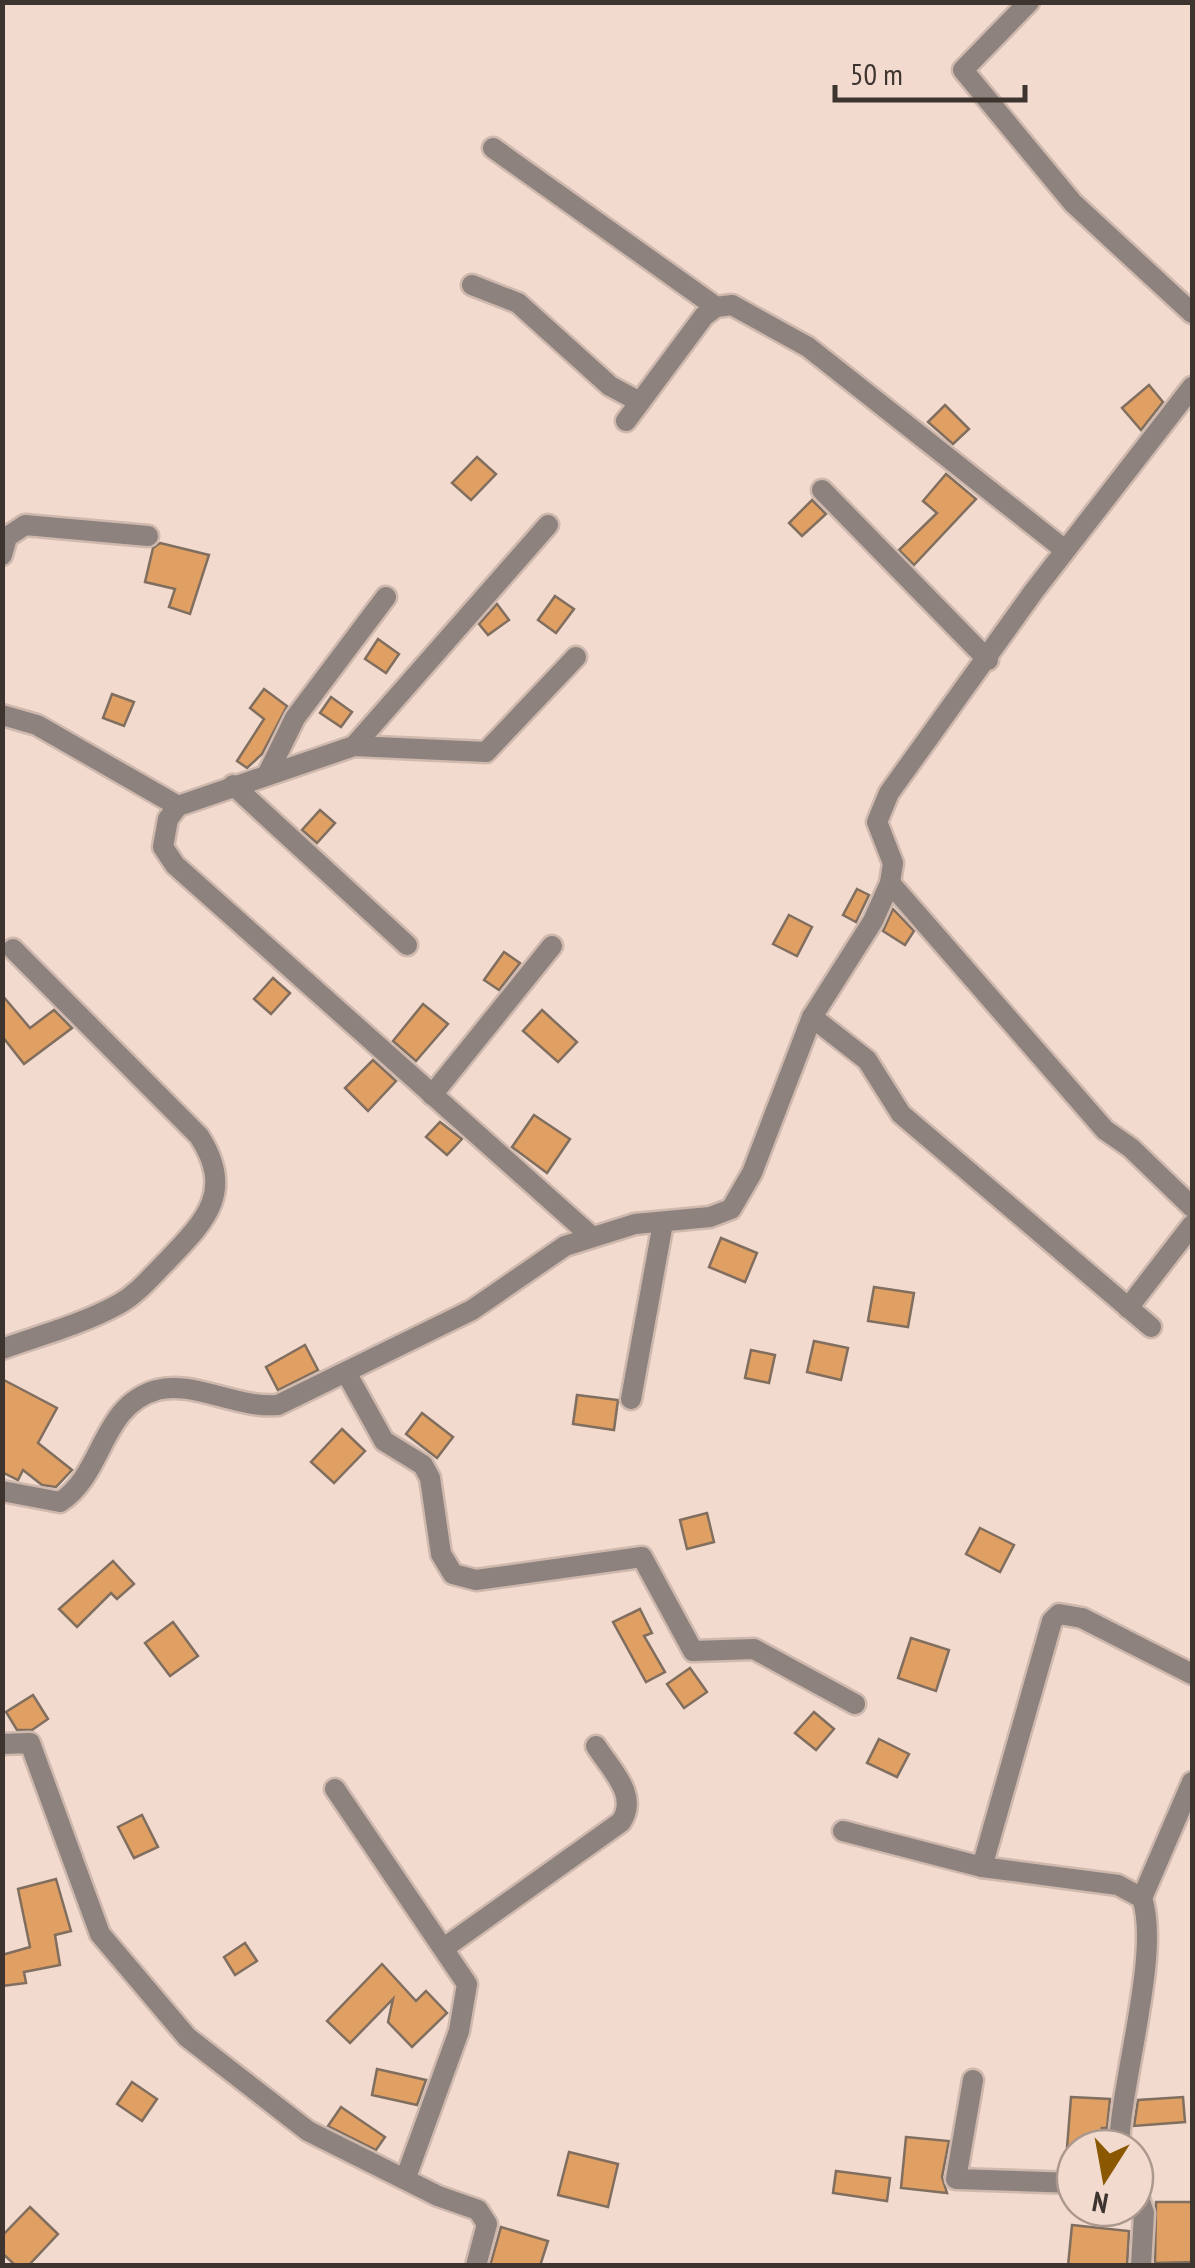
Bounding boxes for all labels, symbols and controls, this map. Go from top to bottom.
scale bar [835,40,1025,102]
text: 50 m [850,54,903,93]
north arrow [1055,2128,1155,2228]
text: N [1089,2183,1111,2223]

